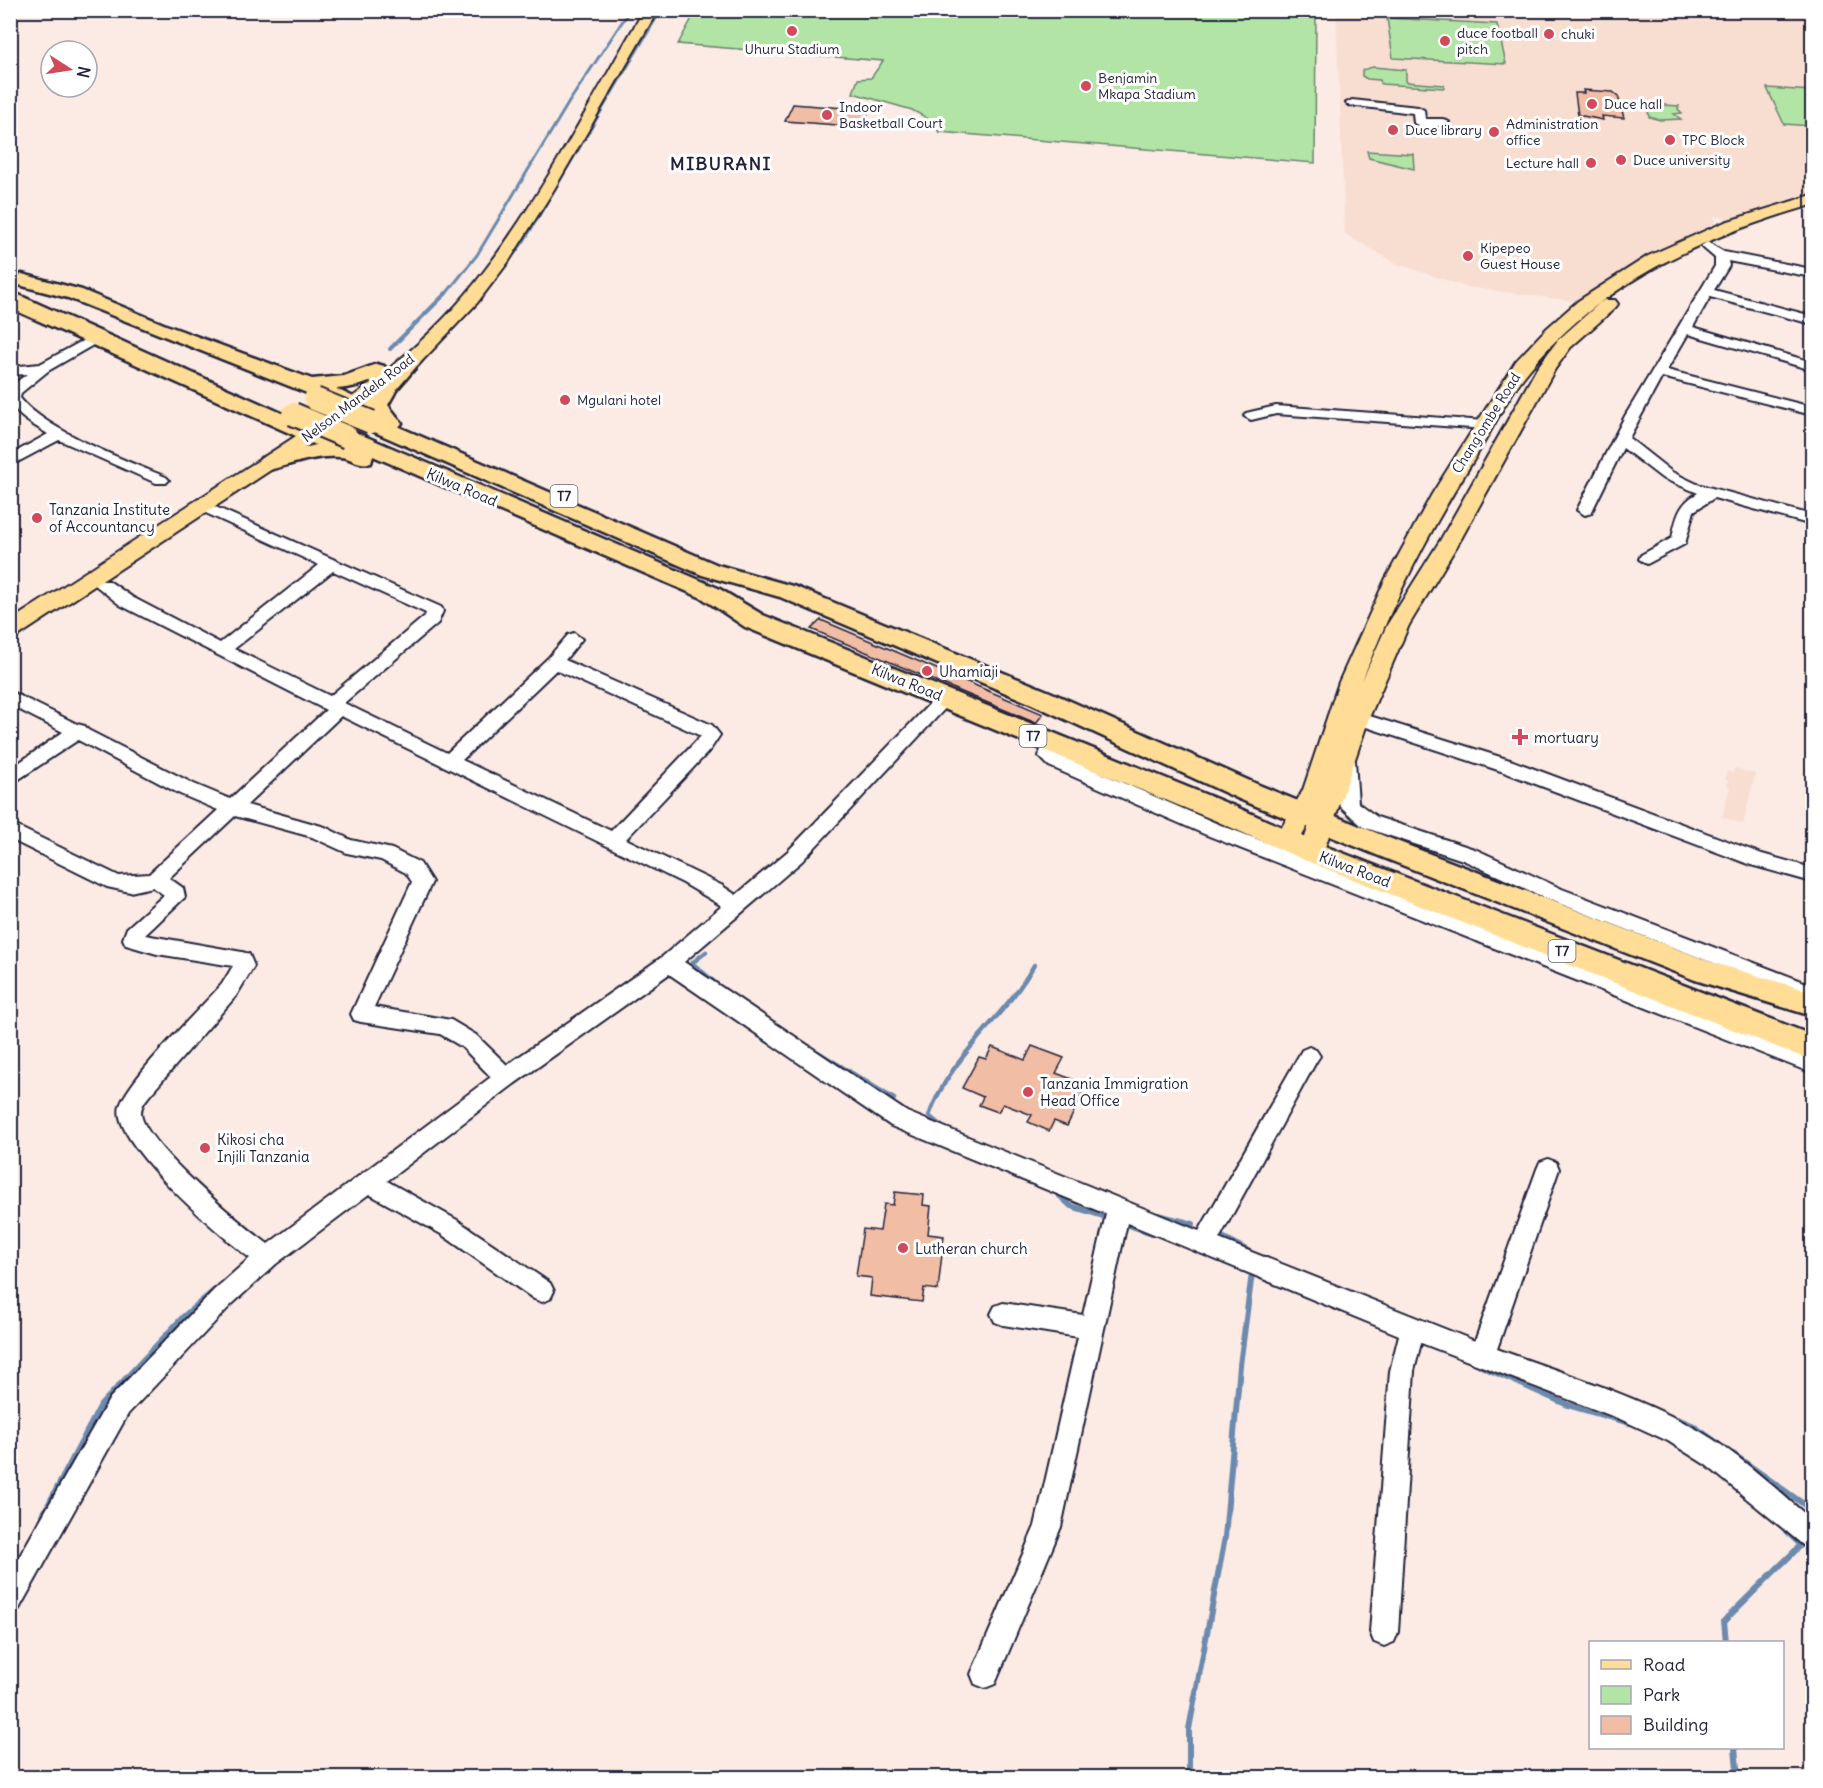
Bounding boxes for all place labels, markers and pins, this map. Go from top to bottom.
marker: Uhuru Stadium [785,24,799,38]
place label: duce football pitch [1457,24,1538,58]
place label: chuki [1561,25,1595,43]
marker: chuki [1542,27,1556,41]
marker: duce football pitch [1438,34,1452,48]
place label: Uhuru Stadium [745,40,839,58]
place label: Benjamin Mkapa Stadium [1098,69,1196,103]
marker: Benjamin Mkapa Stadium [1079,79,1093,93]
place label: Duce hall [1604,95,1662,113]
marker: Duce hall [1585,97,1599,111]
place label: Indoor Basketball Court [839,98,943,132]
marker: Indoor Basketball Court [820,108,834,122]
place label: Administration office [1506,115,1598,149]
place label: Duce library [1405,121,1482,139]
marker: Duce library [1386,123,1400,137]
marker: Administration office [1487,125,1501,139]
place label: TPC Block [1682,131,1745,149]
marker: TPC Block [1663,133,1677,147]
place label: Duce university [1633,151,1730,169]
marker: Duce university [1614,153,1628,167]
place label: Lecture hall [1506,154,1579,172]
marker: Lecture hall [1584,156,1598,170]
place label: Kipepeo Guest House [1480,239,1560,273]
marker: Kipepeo Guest House [1461,249,1475,263]
place label: Mgulani hotel [577,391,661,409]
marker: Mgulani hotel [558,393,572,407]
place label: Tanzania Institute of Accountancy [49,500,170,536]
marker: Tanzania Institute of Accountancy [30,511,44,525]
place label: Uhamiaji [939,662,998,681]
marker: Uhamiaji [920,664,934,678]
marker: mortuary [1511,728,1529,746]
place label: mortuary [1534,728,1599,747]
place label: Tanzania Immigration Head Office [1040,1074,1189,1110]
marker: Tanzania Immigration Head Office [1021,1085,1035,1099]
place label: Kikosi cha Injili Tanzania [217,1130,310,1166]
marker: Kikosi cha Injili Tanzania [198,1141,212,1155]
place label: Lutheran church [915,1239,1028,1258]
marker: Lutheran church [896,1241,910,1255]

